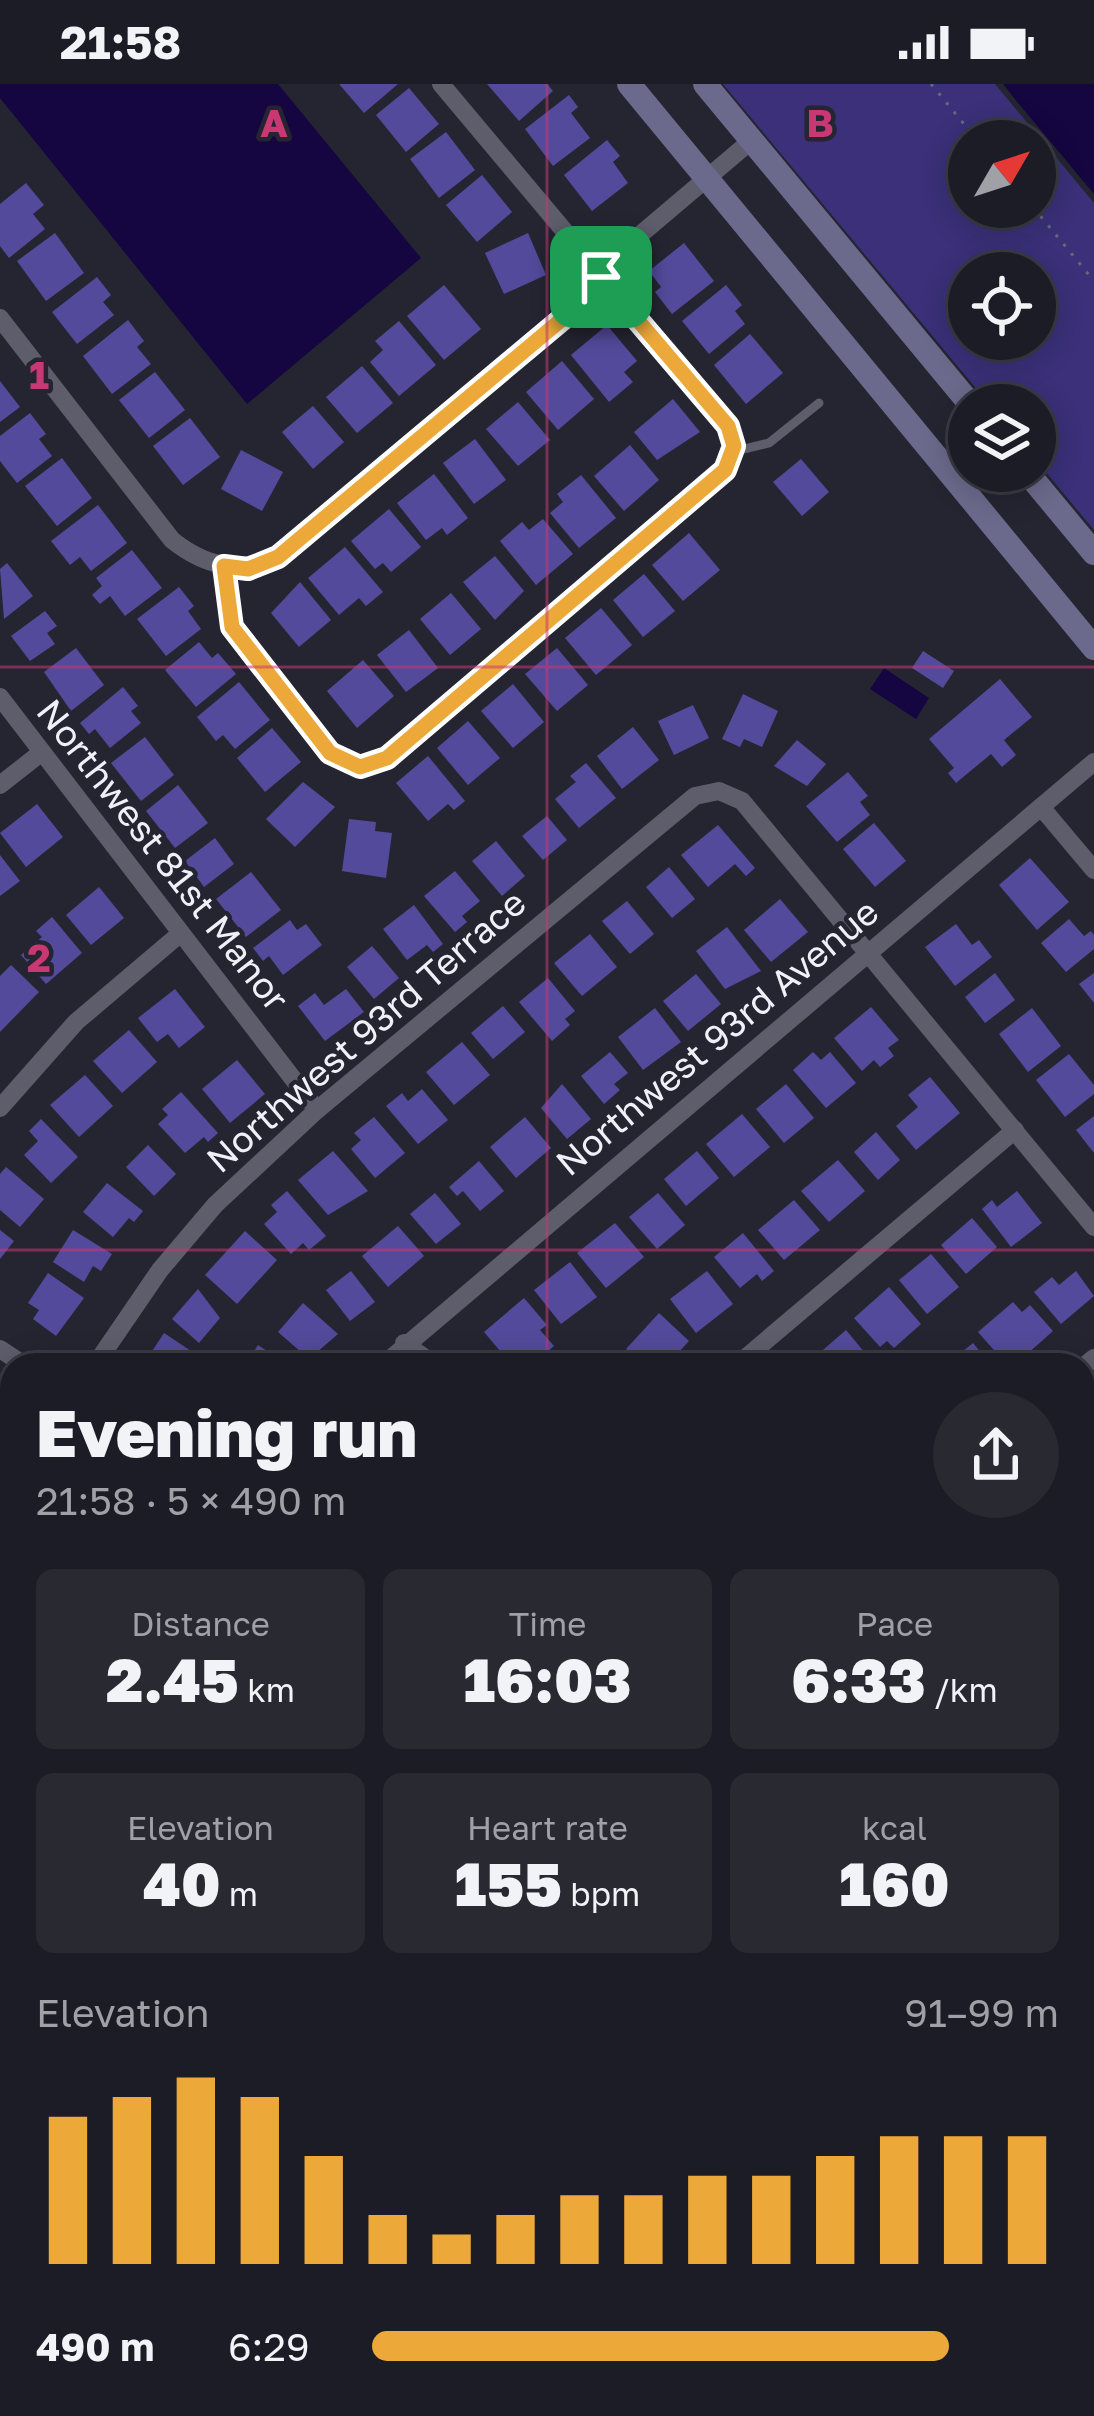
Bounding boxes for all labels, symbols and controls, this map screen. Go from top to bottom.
text: 21:58 [60,15,181,69]
text: A [260,99,288,146]
text: B [806,99,834,146]
north arrow [948,120,1056,228]
map controls [948,120,1056,492]
pin [550,226,652,328]
icon: arrive [568,244,634,310]
button: locate [948,252,1056,360]
text: 1 [29,351,49,398]
button: layers [948,384,1056,492]
street label: Northwest 81st Manor [29,691,298,1019]
street label: Northwest 93rd Terrace [198,880,534,1181]
street label: Northwest 93rd Avenue [547,889,886,1184]
text: 2 [27,934,51,981]
text: Evening run [36,1392,417,1472]
button: share [933,1392,1059,1518]
text: 21:58 · 5 × 490 m [36,1477,346,1524]
text: Distance [131,1604,270,1643]
text: Time [509,1604,586,1643]
text: Pace [856,1604,933,1643]
text: 2.45 [106,1643,239,1715]
text: 16:03 [464,1643,631,1715]
text: 6:33 [791,1643,926,1715]
text: km [239,1670,295,1709]
text: /km [926,1670,998,1709]
text: Elevation [127,1808,274,1847]
text: Heart rate [467,1808,628,1847]
text: kcal [862,1808,927,1847]
text: 40 [143,1847,221,1919]
text: 155 [455,1847,562,1919]
text: 160 [839,1847,950,1919]
text: m [221,1874,258,1913]
text: bpm [562,1874,640,1913]
text: Elevation [36,1989,209,2036]
text: 91–99 m [904,1989,1059,2036]
text: 490 m [36,2323,154,2370]
text: 6:29 [228,2323,310,2370]

